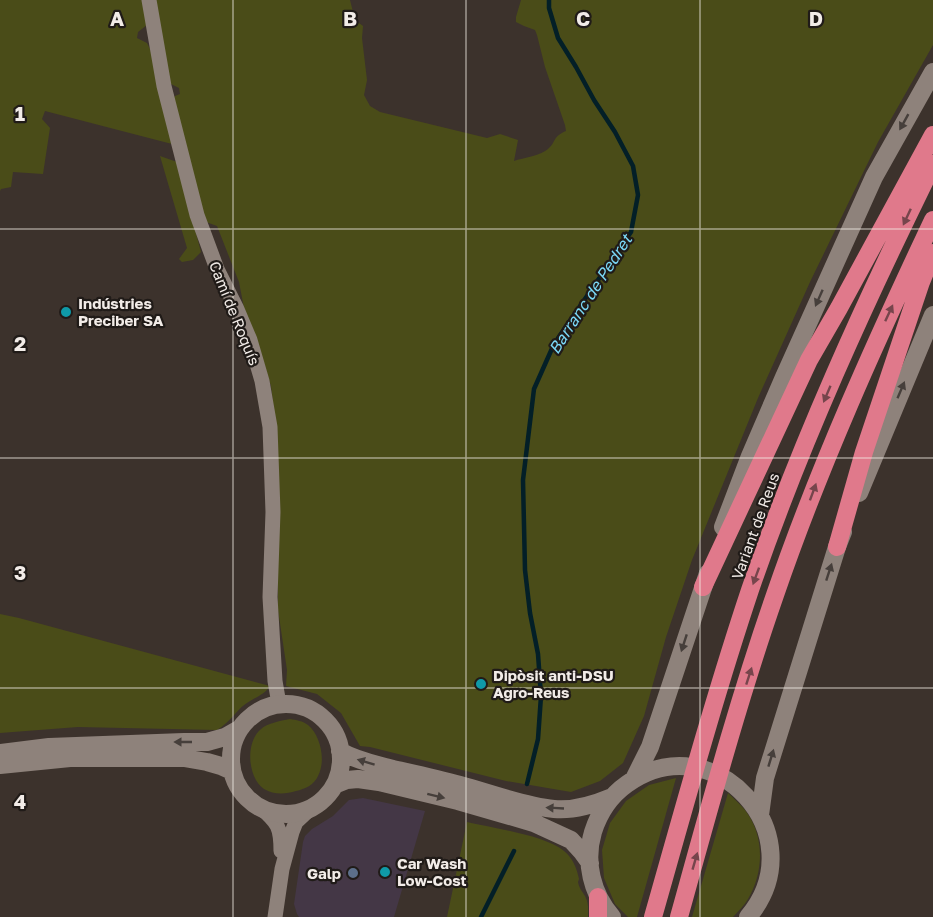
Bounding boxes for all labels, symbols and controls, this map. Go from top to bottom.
text: A [110,6,124,30]
text: B [343,6,357,30]
text: C [576,6,590,30]
text: D [809,6,823,30]
text: 1 [15,101,25,125]
one-way arrow [899,114,909,131]
one-way arrow [903,208,912,225]
water label: Barranc de Pedret [544,229,637,357]
street label: Camí de Roquís [206,258,264,368]
one-way arrow [814,289,824,307]
place label: Indústries Preciber SA [78,294,164,329]
one-way arrow [885,304,894,321]
marker: Indústries Preciber SA [59,305,73,319]
text: 2 [14,331,26,355]
one-way arrow [896,381,906,399]
one-way arrow [822,385,831,403]
street label: Variant de Reus [727,470,783,582]
one-way arrow [809,483,818,501]
text: 3 [14,560,26,584]
one-way arrow [825,563,834,581]
one-way arrow [750,567,760,585]
one-way arrow [679,634,689,652]
place label: Dipòsit anti-DSU Agro-Reus [493,666,614,701]
one-way arrow [745,667,754,685]
marker: Dipòsit anti-DSU Agro-Reus [474,677,488,691]
one-way arrow [174,737,193,747]
one-way arrow [767,749,776,767]
one-way arrow [357,757,375,766]
text: 4 [14,789,26,813]
one-way arrow [427,792,445,802]
one-way arrow [546,804,565,813]
one-way arrow [691,852,700,870]
place label: Car Wash Low-Cost [397,854,466,889]
place label: Galp [307,864,341,882]
marker: Car Wash Low-Cost [378,865,392,879]
marker: Galp [346,866,360,880]

